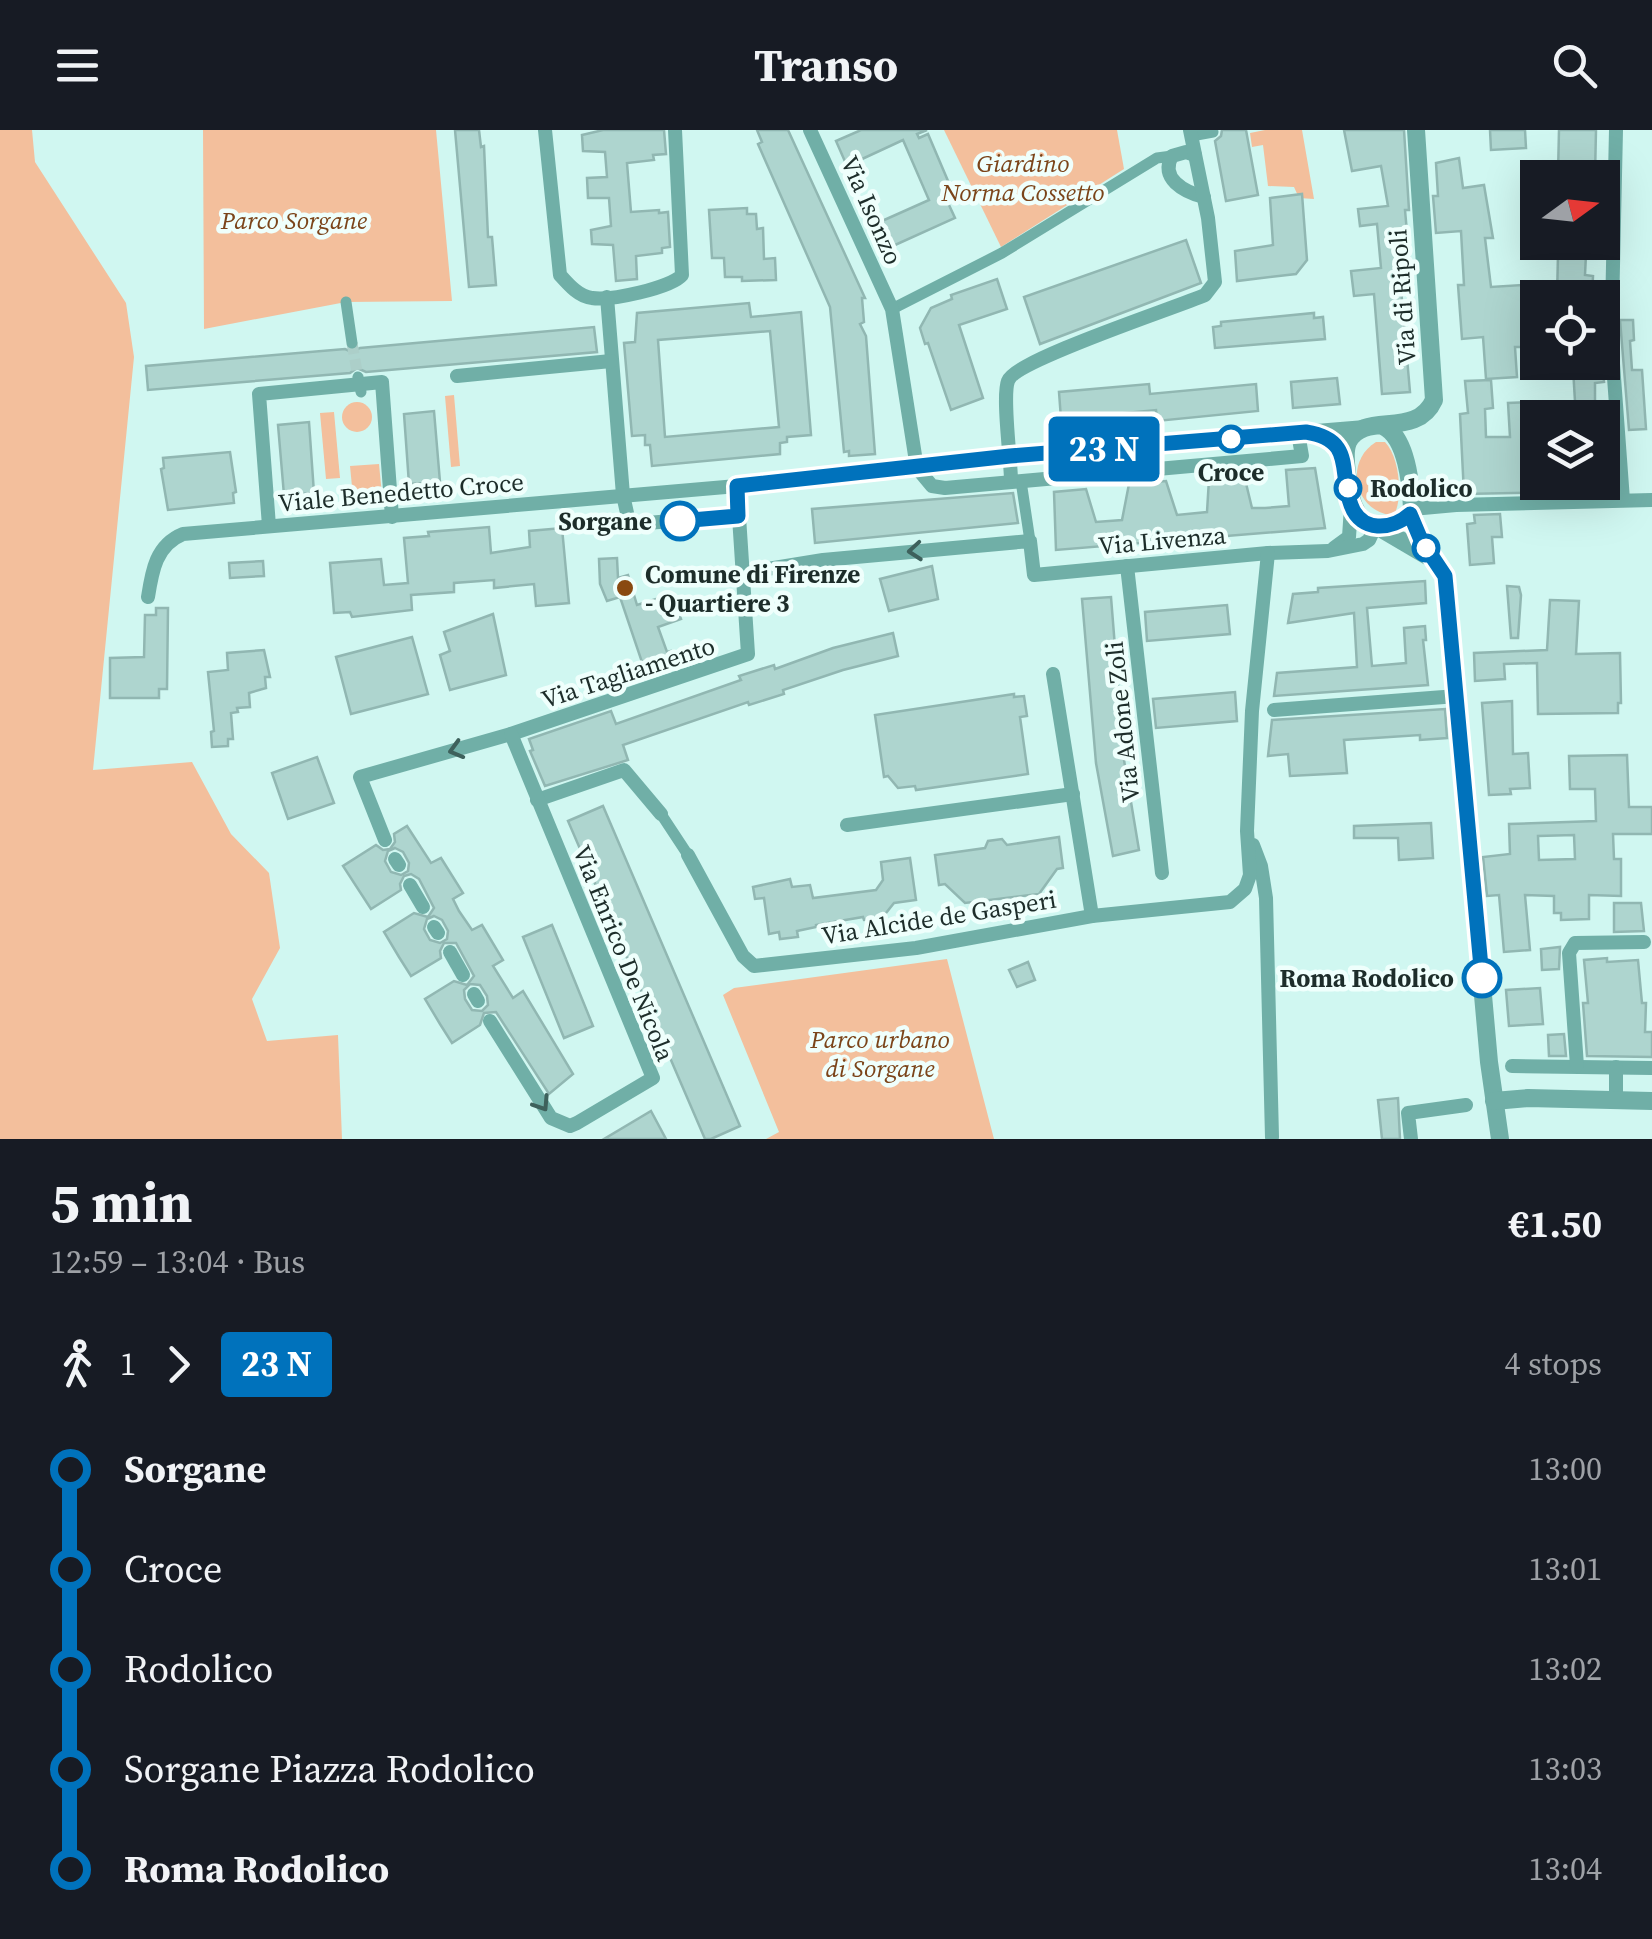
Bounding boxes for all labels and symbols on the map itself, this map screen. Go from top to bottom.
park label: Giardino Norma Cossetto [940,146,1105,209]
street label: Via Isonzo [833,150,911,270]
north arrow [1520,160,1620,260]
park label: Parco Sorgane [220,203,367,237]
street label: Via di Ripoli [1380,228,1424,366]
line badge: 23 N [1034,416,1174,482]
marker: Croce [1218,426,1244,452]
place label: Croce [1198,455,1264,489]
street label: Viale Benedetto Croce [277,464,525,520]
place label: Rodolico [1370,471,1473,505]
marker: Rodolico [1335,475,1361,501]
marker: Sorgane [661,502,699,540]
place label: Sorgane [558,504,652,538]
street label: Via Livenza [1097,517,1228,563]
unlabelled marker [1413,535,1439,561]
one-way arrow [907,540,923,562]
place label: Comune di Firenze - Quartiere 3 [645,557,860,620]
marker: Comune di Firenze - Quartiere 3 [614,577,636,599]
street label: Via Tagliamento [537,628,719,716]
street label: Via Adone Zoli [1097,640,1147,804]
one-way arrow [448,738,465,759]
street label: Via Enrico De Nicola [565,840,683,1066]
street label: Via Alcide de Gasperi [819,882,1059,952]
marker: Roma Rodolico [1463,959,1501,997]
place label: Roma Rodolico [1280,961,1454,995]
park label: Parco urbano di Sorgane [809,1022,950,1085]
one-way arrow [530,1093,549,1111]

